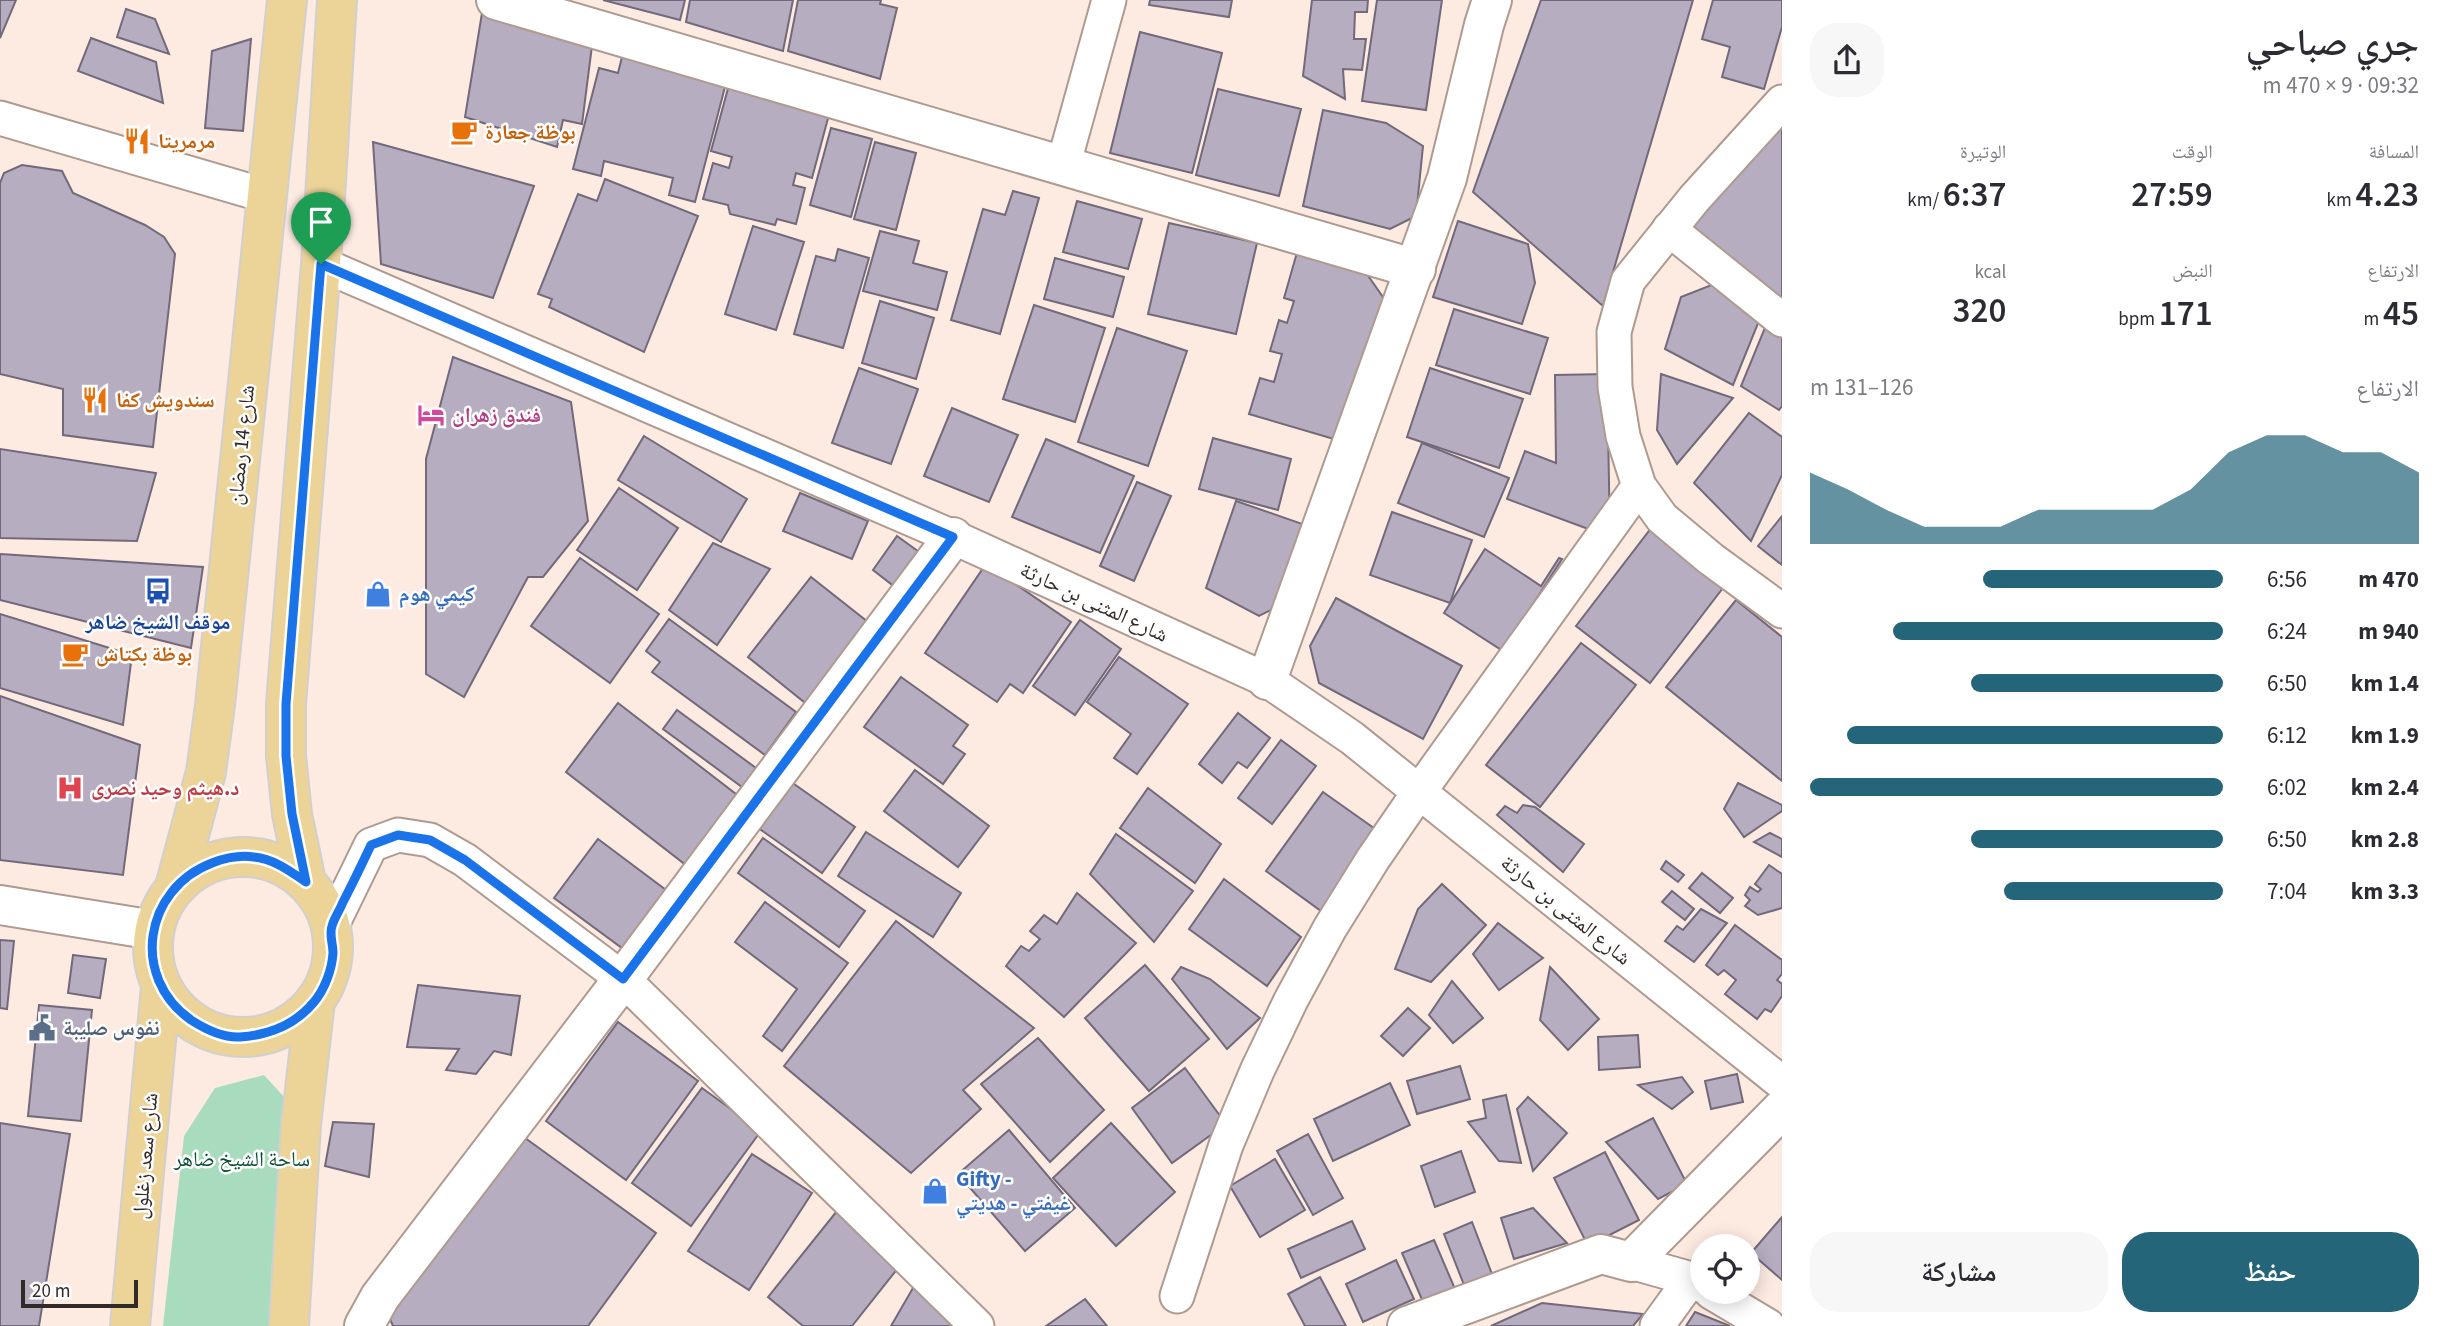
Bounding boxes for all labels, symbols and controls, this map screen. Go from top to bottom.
text: جري صباحي [2245,16,2419,70]
button: share [1810,23,1884,97]
text: 09:32 · 9 × 470 m [2263,69,2419,102]
cafe icon: بوظة جعارة [449,117,479,147]
place label: بوظة جعارة [485,117,576,147]
restaurant icon: مرمريتا [122,126,152,156]
place label: مرمريتا [158,126,215,156]
text: الوتيرة [1960,139,2006,166]
text: الوقت [2172,139,2213,166]
text: المسافة [2369,139,2419,166]
text: 6:37 [1943,170,2006,220]
text: 27:59 [2131,170,2213,220]
text: 4.23 [2356,170,2419,220]
text: /km [1907,187,1943,214]
text: km [2327,187,2356,214]
pin [291,192,351,264]
icon: arrive [302,203,340,241]
text: النبض [2172,258,2213,285]
text: الارتفاع [2367,258,2419,285]
text: kcal [1974,259,2006,286]
text: 320 [1952,286,2006,336]
text: 171 [2159,289,2213,339]
text: 45 [2383,289,2419,339]
text: bpm [2118,306,2159,333]
text: m [2364,306,2383,333]
text: 126–131 m [1810,371,1913,404]
text: الارتفاع [2356,372,2419,405]
street label: شارع 14 رمضان [220,383,262,507]
restaurant icon: سندويش كفا [80,385,110,415]
place label: سندويش كفا [116,385,215,415]
hotel icon: فندق زهران [416,400,446,430]
place label: فندق زهران [452,400,541,430]
street label: شارع المثنى بن حارثة [1015,555,1173,649]
text: 6:56 [2267,563,2307,596]
text: 470 m [2358,563,2419,596]
bus stop icon: موقف الشيخ ضاهر [143,576,173,606]
shop icon: كيمي هوم [363,579,393,609]
place label: كيمي هوم [399,579,475,610]
place label: موقف الشيخ ضاهر [85,607,230,637]
text: 6:24 [2267,615,2307,648]
text: 940 m [2358,615,2419,648]
cafe icon: بوظة بكتاش [60,639,90,669]
place label: بوظة بكتاش [96,639,192,669]
text: 6:50 [2267,667,2307,700]
text: 1.4 km [2351,667,2419,700]
text: 6:12 [2267,719,2307,752]
text: 1.9 km [2351,719,2419,752]
text: 6:02 [2267,771,2307,804]
text: 2.4 km [2351,771,2419,804]
hospital icon: د.هيثم وحيد نصرى [55,773,85,803]
place label: د.هيثم وحيد نصرى [91,773,239,803]
text: 6:50 [2267,823,2307,856]
text: 2.8 km [2351,823,2419,856]
street label: شارع المثنى بن حارثة [1494,848,1638,972]
text: 7:04 [2267,875,2307,908]
text: 3.3 km [2351,875,2419,908]
public building icon: نفوس صليبة [27,1013,57,1043]
place label: نفوس صليبة [63,1013,159,1043]
street label: شارع سعد زغلول [125,1091,165,1221]
park label: ساحة الشيخ ضاهر [173,1144,310,1174]
place label: Gifty - غيفتي - هديتي [956,1164,1071,1219]
shop icon: Gifty - غيفتي - هديتي [920,1176,950,1206]
button: مشاركة [1810,1232,2108,1312]
button: حفظ [2122,1232,2419,1312]
map controls [1690,1234,1760,1304]
button: locate [1690,1234,1760,1304]
scale bar [21,1277,138,1309]
text: 20 m [32,1278,70,1305]

